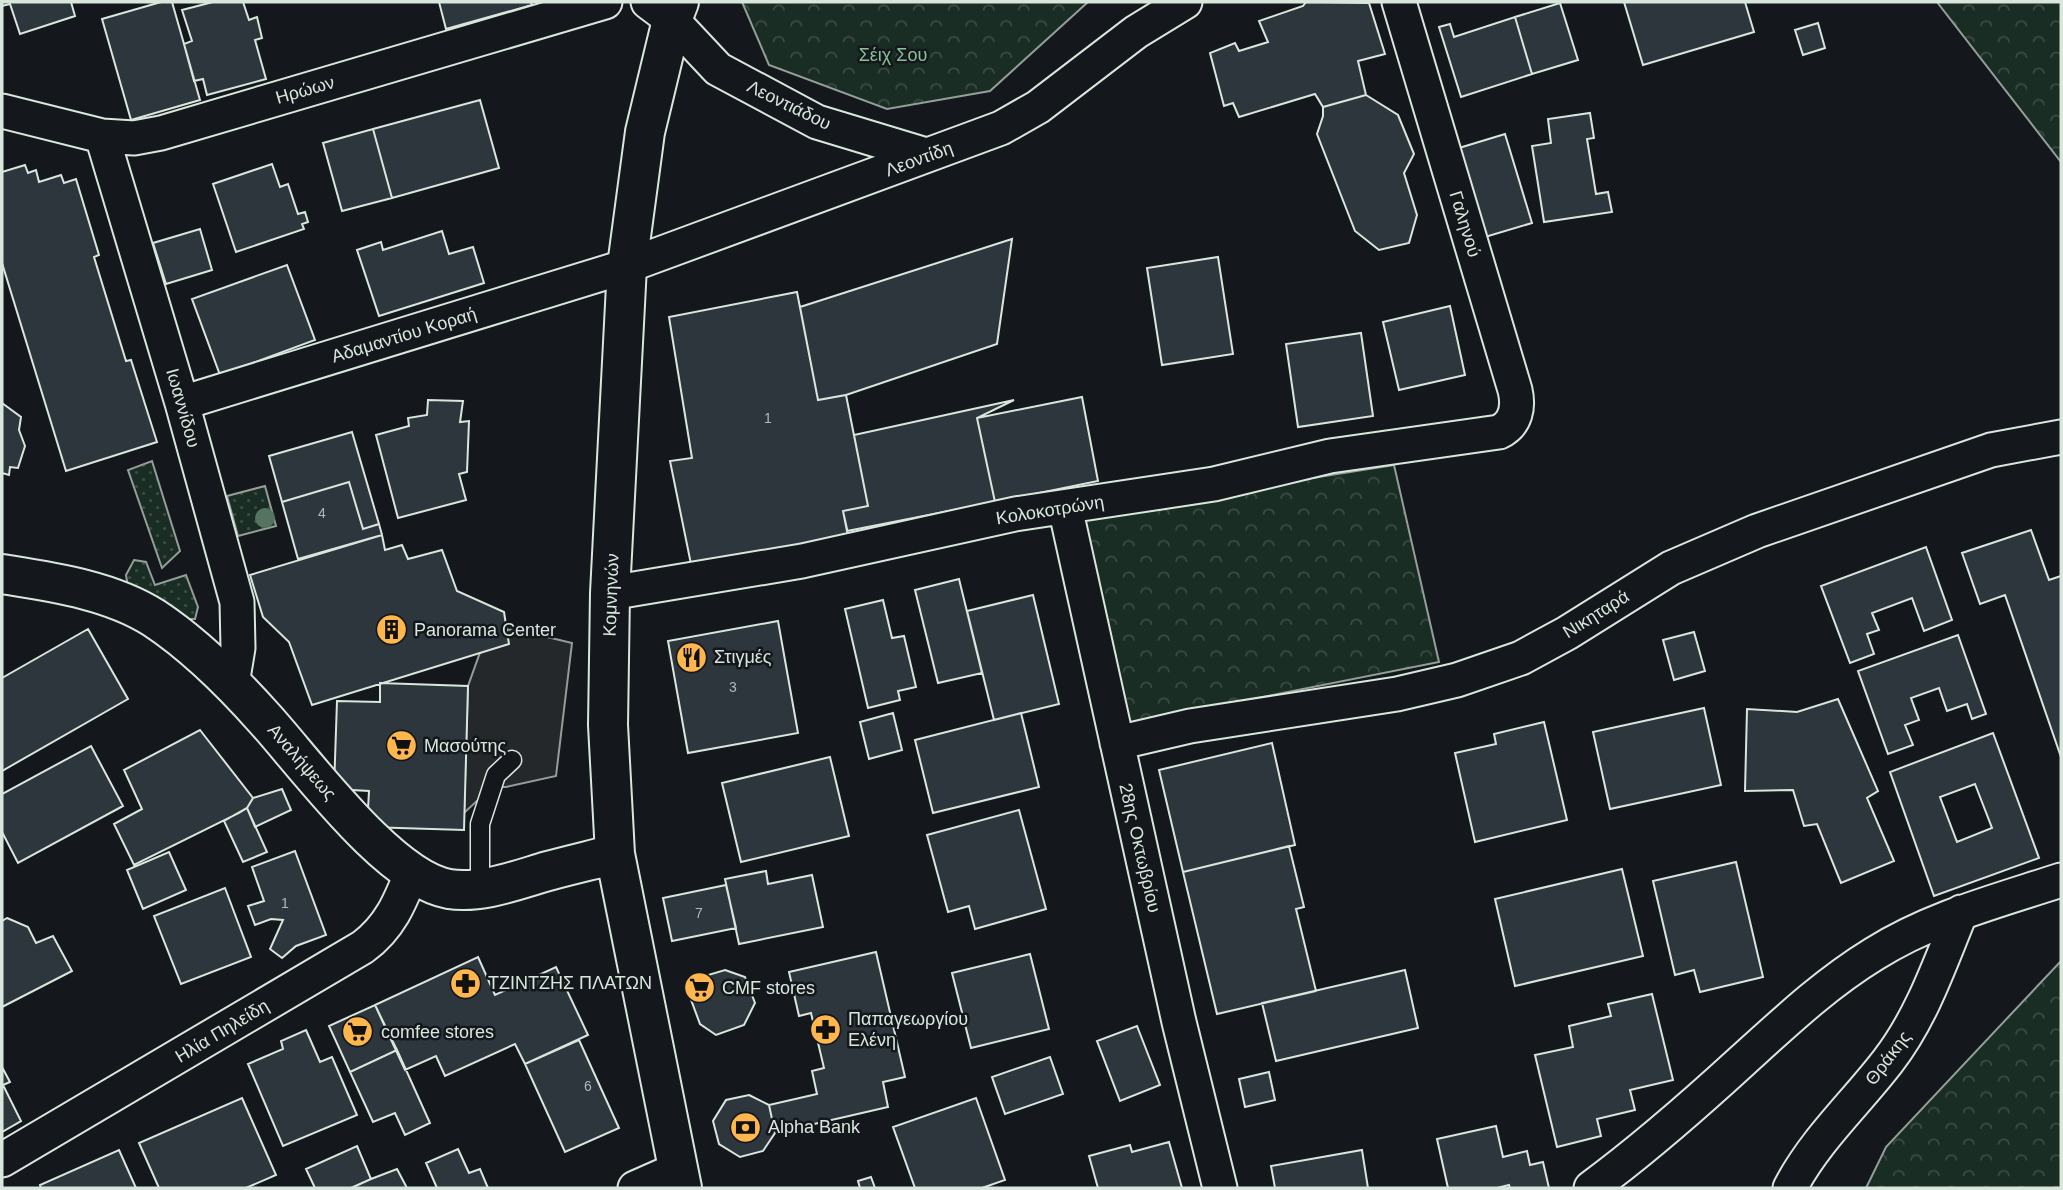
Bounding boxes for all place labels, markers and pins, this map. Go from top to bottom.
building icon: Panorama Center [374,613,408,647]
place label: Panorama Center [414,620,556,640]
restaurant icon: Στιγμές [674,640,708,674]
place label: Στιγμές [714,647,772,667]
supermarket icon: Μασούτης [384,729,418,763]
place label: Μασούτης [424,736,506,756]
pharmacy icon: ΤΖΙΝΤΖΗΣ ΠΛΑΤΩΝ [448,966,482,1000]
supermarket icon: CMF stores [682,971,716,1005]
place label: ΤΖΙΝΤΖΗΣ ΠΛΑΤΩΝ [488,973,652,993]
place label: CMF stores [722,978,815,998]
place label: Παπαγεωργίου Ελένη [848,1009,968,1050]
pharmacy icon: Παπαγεωργίου Ελένη [808,1012,842,1046]
supermarket icon: comfee stores [341,1015,375,1049]
place label: comfee stores [381,1022,494,1042]
bank icon: Alpha Bank [728,1110,762,1144]
place label: Alpha Bank [768,1117,861,1137]

